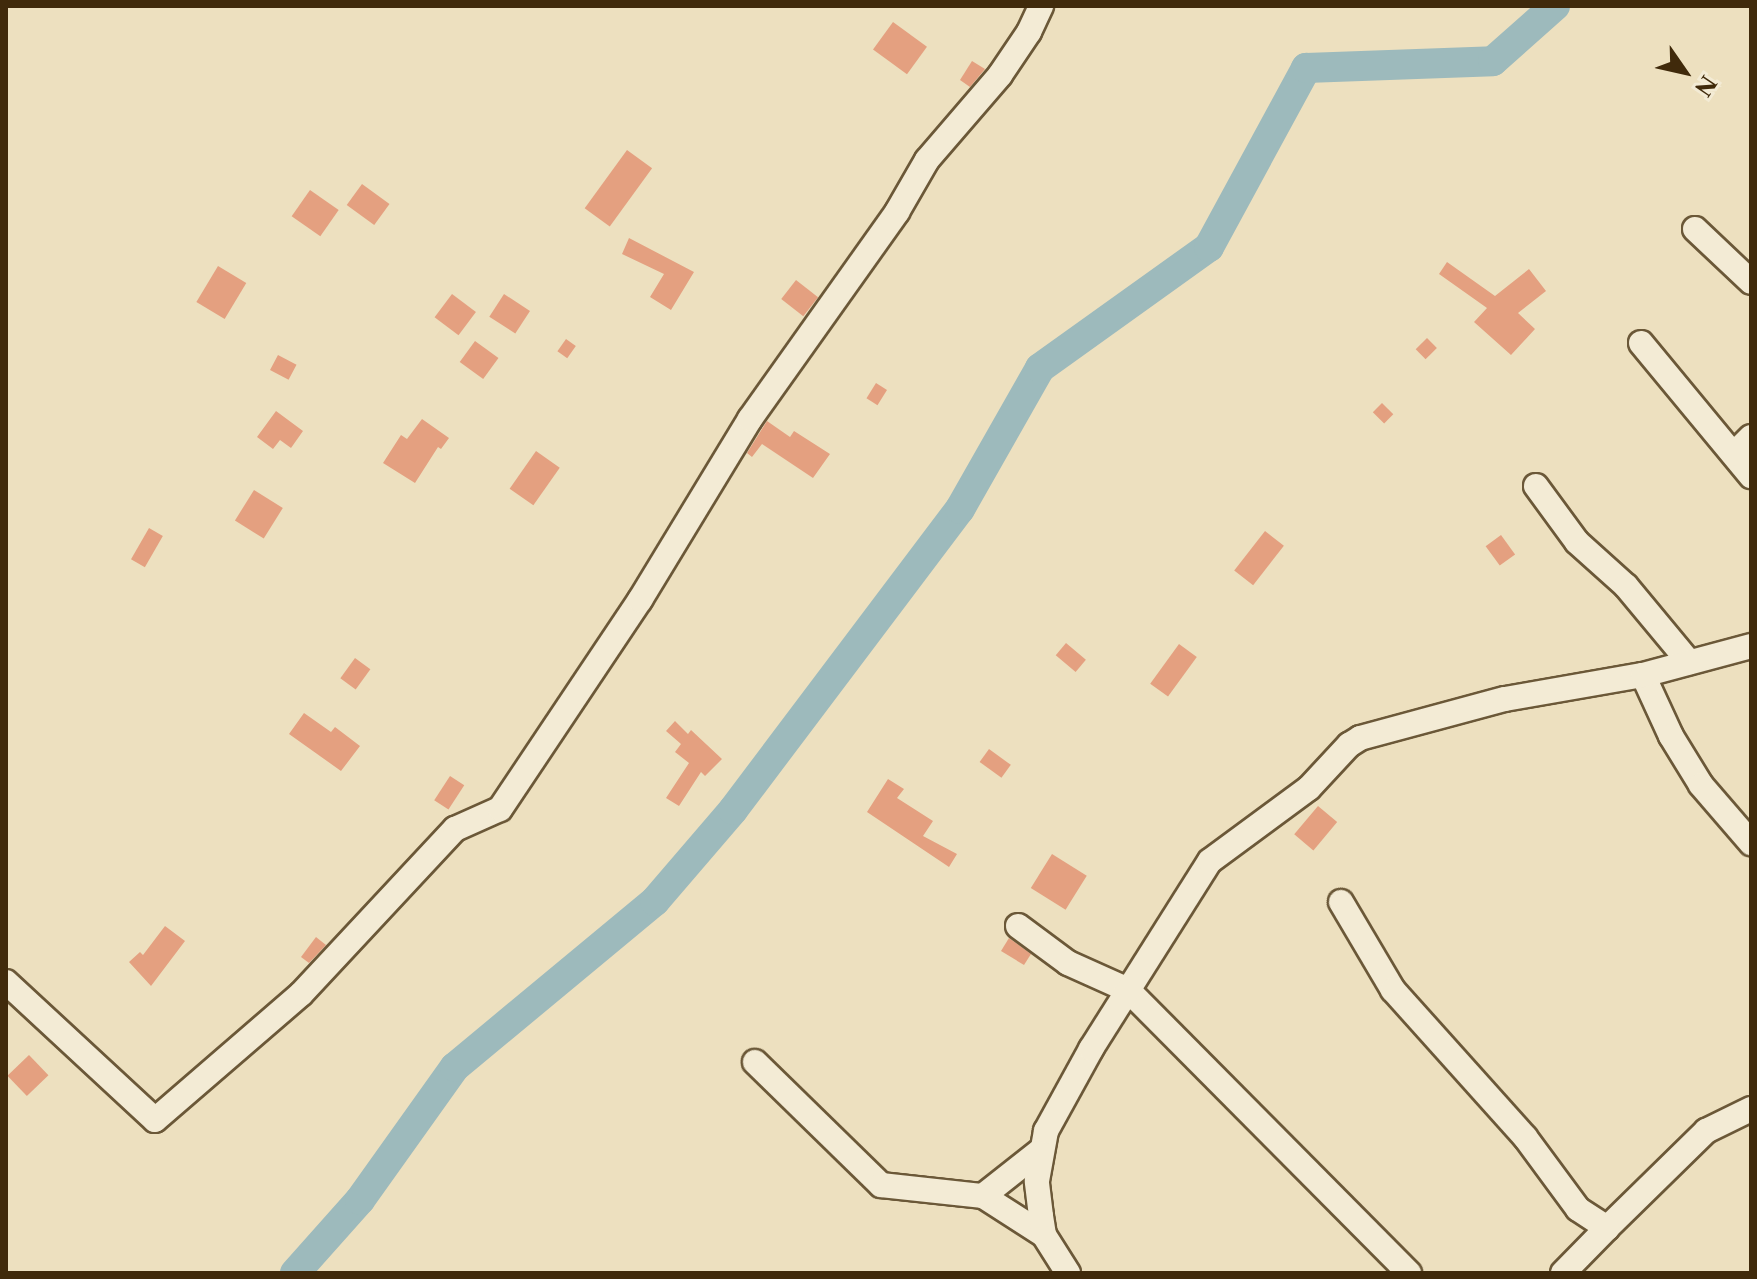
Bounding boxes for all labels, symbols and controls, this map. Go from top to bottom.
north arrow [1645,32,1725,112]
text: N [1689,70,1722,101]

